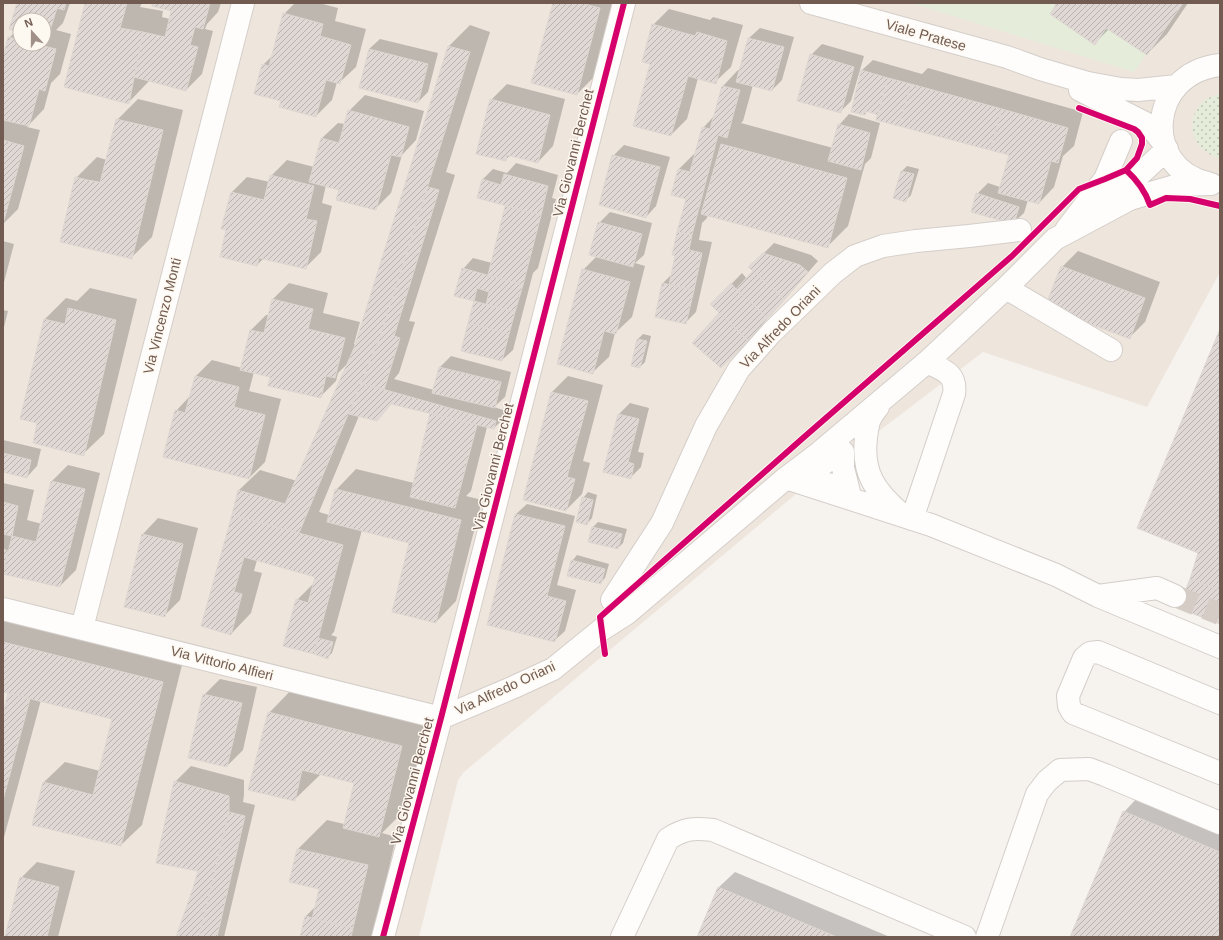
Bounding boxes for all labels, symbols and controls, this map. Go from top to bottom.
north arrow [12,12,52,52]
text: N [23,16,34,30]
street label: Viale Pratese [884,16,968,54]
street label: Via Giovanni Berchet [549,87,597,219]
street label: Via Vincenzo Monti [140,256,184,376]
street label: Via Alfredo Oriani [736,282,824,372]
street label: Via Giovanni Berchet [469,401,517,533]
street label: Via Vittorio Alfieri [169,642,275,684]
street label: Via Alfredo Oriani [452,658,558,718]
street label: Via Giovanni Berchet [387,715,437,846]

